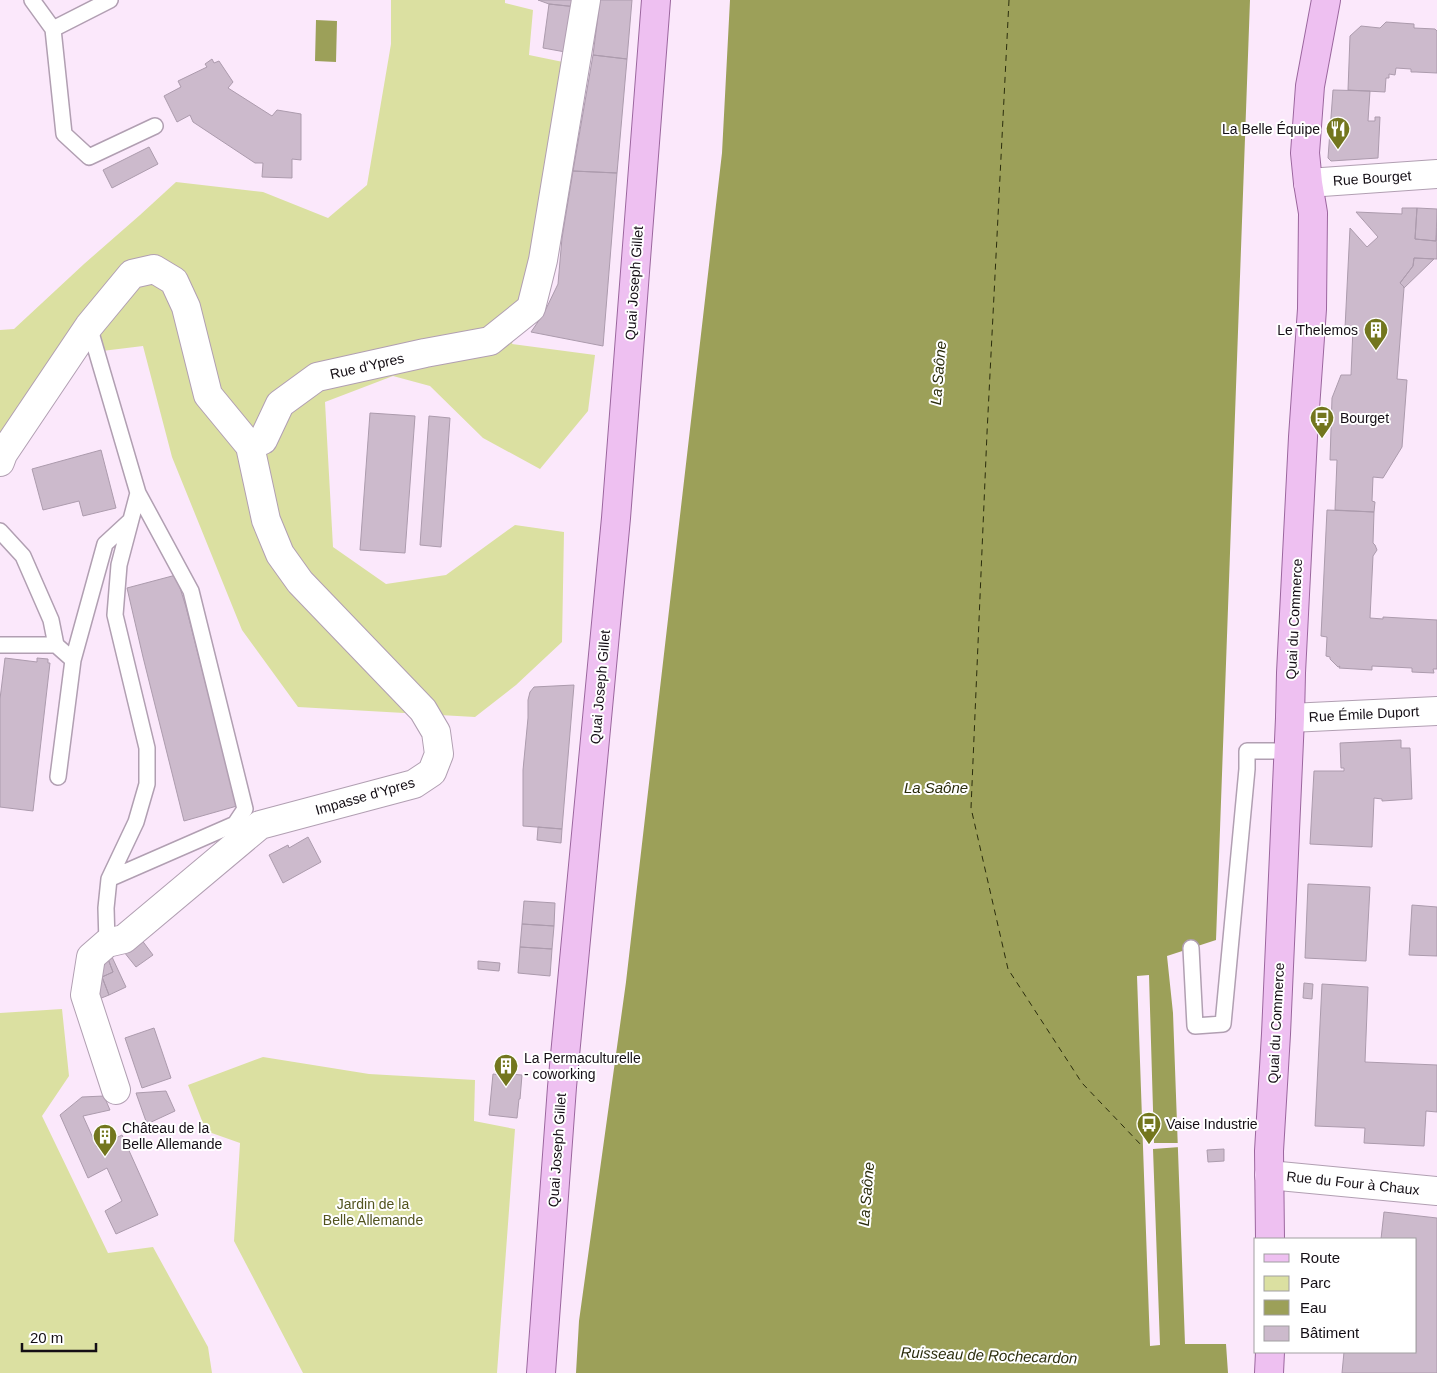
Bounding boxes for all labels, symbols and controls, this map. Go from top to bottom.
restaurant icon: La Belle Équipe [1325,116,1351,150]
place label: La Belle Équipe [1222,121,1320,137]
street label: Rue Bourget [1332,167,1412,189]
street label: Quai Joseph Gillet [622,225,646,341]
building icon: Le Thelemos [1363,317,1389,351]
place label: Le Thelemos [1277,322,1358,338]
water label: La Saône [927,340,949,406]
street label: Rue d'Ypres [328,350,406,382]
bus stop icon: Bourget [1309,405,1335,439]
place label: Bourget [1340,410,1389,426]
street label: Quai du Commerce [1283,558,1305,680]
street label: Quai Joseph Gillet [587,629,613,745]
street label: Rue Émile Duport [1308,703,1420,725]
street label: Impasse d'Ypres [313,774,417,818]
water label: La Saône [904,779,968,796]
street label: Quai du Commerce [1265,962,1287,1084]
place label: La Permaculturelle - coworking [524,1050,641,1082]
building icon: La Permaculturelle - coworking [493,1053,519,1087]
street label: Quai Joseph Gillet [545,1092,569,1208]
bus stop icon: Vaise Industrie [1136,1111,1162,1145]
place label: Vaise Industrie [1166,1116,1258,1132]
place label: Château de la Belle Allemande [122,1120,223,1152]
building icon: Château de la Belle Allemande [92,1123,118,1157]
water label: La Saône [855,1161,877,1227]
street label: Rue du Four à Chaux [1286,1168,1420,1198]
park label: Jardin de la Belle Allemande [323,1196,423,1228]
legend [1254,1238,1417,1353]
text: Route [1300,1249,1340,1266]
text: Parc [1300,1274,1331,1291]
text: Eau [1300,1299,1327,1316]
scale bar [22,1320,96,1352]
text: Bâtiment [1300,1324,1360,1341]
text: 20 m [30,1329,63,1346]
water label: Ruisseau de Rochecardon [900,1343,1078,1367]

